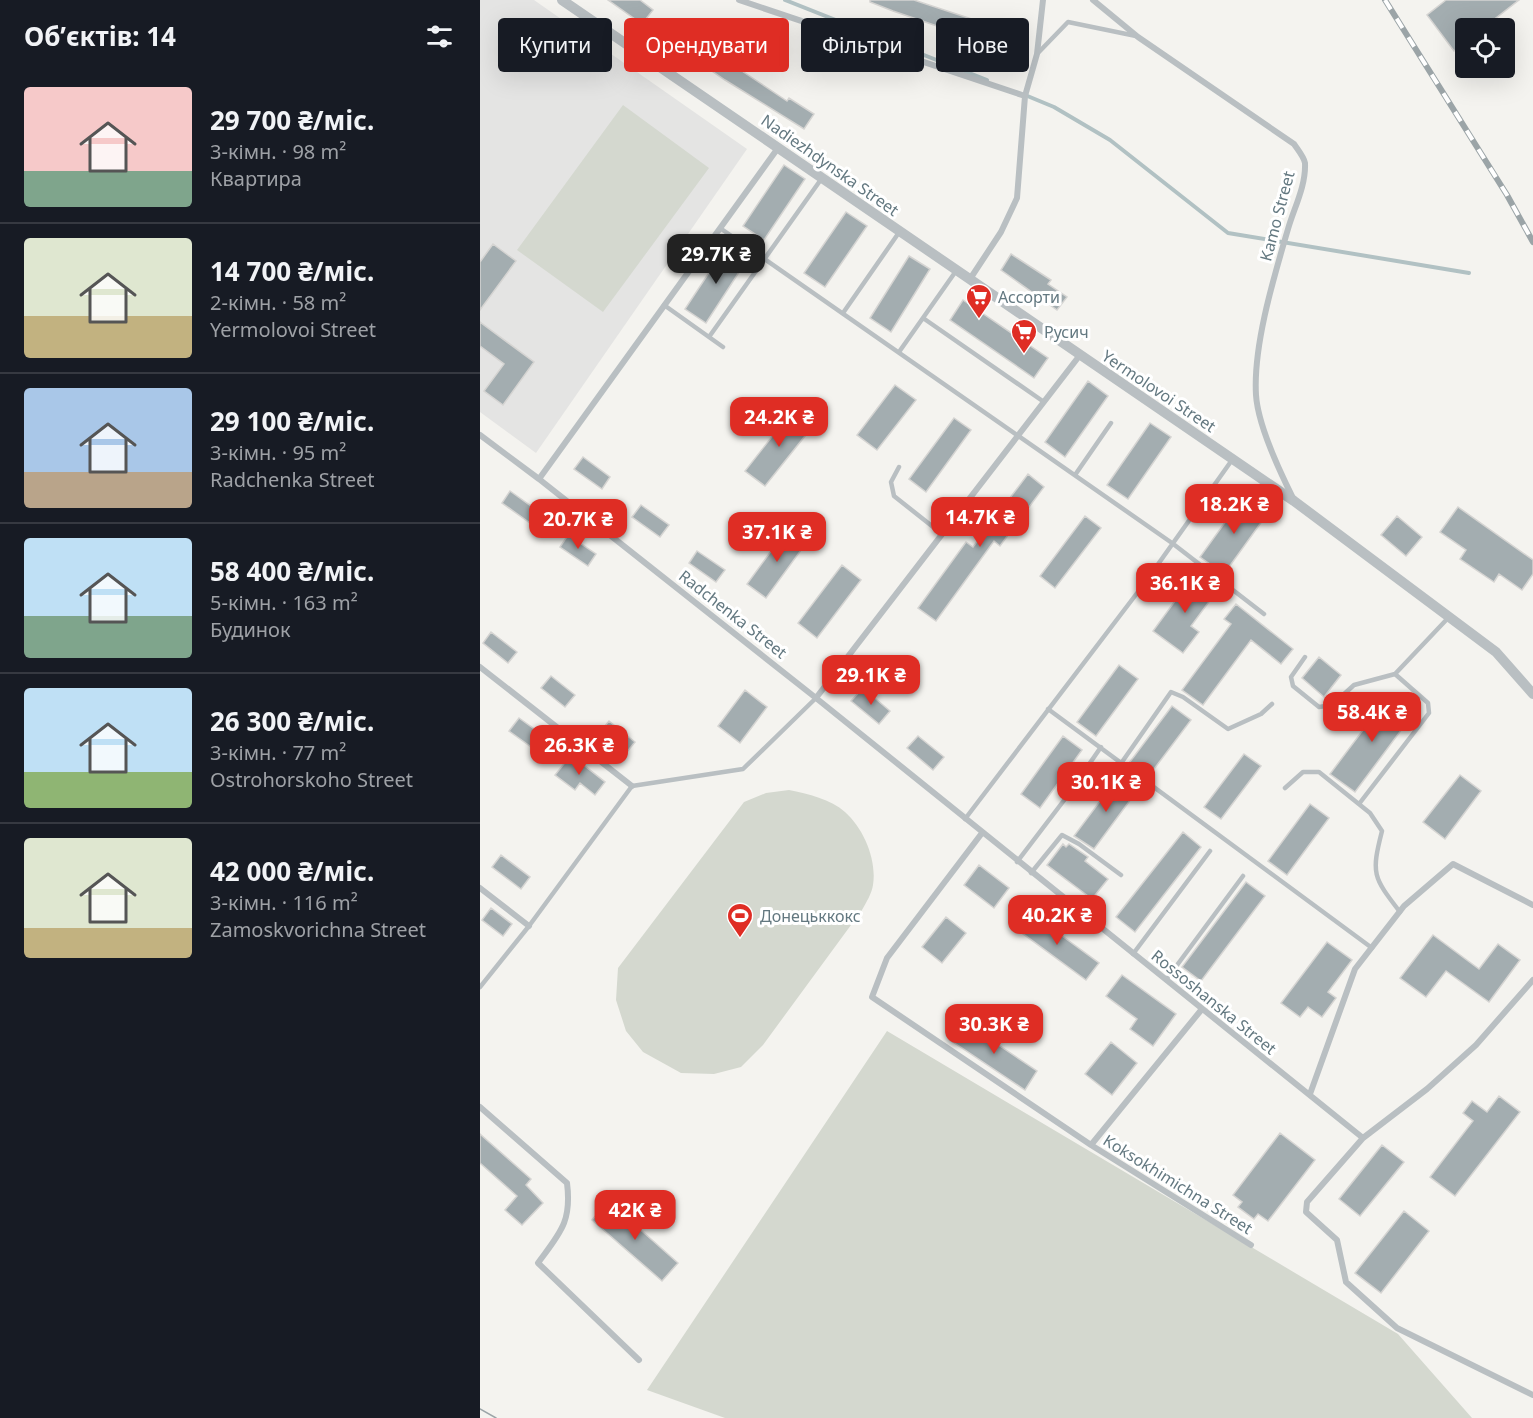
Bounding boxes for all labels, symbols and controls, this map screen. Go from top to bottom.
text: Об’єктів: 14 [24,18,176,54]
chip: Купити [498,18,612,72]
chip: Орендувати [624,18,789,72]
chip: Фільтри [801,18,924,72]
chip: Нове [936,18,1029,72]
map controls [1455,18,1515,78]
button: locate [1455,18,1515,78]
icon: filters [423,20,456,53]
text: 29 700 ₴/міс. [210,102,374,138]
street label: Nadiezhdynska Street [757,109,903,221]
icon: home [72,111,144,183]
text: 3-кімн. · 98 m² [210,138,346,165]
text: Квартира [210,165,302,192]
street label: Kamo Street [1254,168,1300,263]
pin: 29.7K ₴ [661,234,771,285]
text: 29.7K ₴ [681,240,751,267]
text: 14 700 ₴/міс. [210,253,374,289]
icon: home [72,262,144,334]
supermarket icon: Ассорти [964,282,994,320]
place label: Ассорти [998,286,1060,308]
text: 2-кімн. · 58 m² [210,289,346,316]
text: Yermolovoi Street [210,316,376,343]
supermarket icon: Русич [1009,317,1039,355]
place label: Русич [1044,321,1089,343]
street label: Yermolovoi Street [1098,345,1220,437]
pin: 24.2K ₴ [724,397,834,448]
text: 29 100 ₴/міс. [210,403,374,439]
text: 24.2K ₴ [744,403,814,430]
icon: home [72,412,144,484]
text: 3-кімн. · 95 m² [210,439,346,466]
text: Radchenka Street [210,466,375,493]
pin: 18.2K ₴ [1179,484,1289,535]
text: 18.2K ₴ [1199,490,1269,517]
pin: 14.7K ₴ [925,497,1035,548]
pin: 20.7K ₴ [523,499,633,550]
text: 14.7K ₴ [945,503,1015,530]
text: 20.7K ₴ [543,505,613,532]
pin: 37.1K ₴ [722,512,832,563]
text: 37.1K ₴ [742,518,812,545]
text: 58 400 ₴/міс. [210,553,374,589]
icon: home [72,562,144,634]
pin: 36.1K ₴ [1130,563,1240,614]
street label: Radchenka Street [674,565,792,663]
text: 36.1K ₴ [1150,569,1220,596]
text: 5-кімн. · 163 m² [210,589,358,616]
text: Будинок [210,616,291,643]
pin: 29.1K ₴ [816,655,926,706]
text: 29.1K ₴ [836,661,906,688]
pin: 58.4K ₴ [1317,692,1427,743]
text: 58.4K ₴ [1337,698,1407,725]
text: 26 300 ₴/міс. [210,703,374,739]
icon: home [72,712,144,784]
pin: 26.3K ₴ [524,725,634,776]
text: 26.3K ₴ [544,731,614,758]
text: 3-кімн. · 77 m² [210,739,346,766]
pin: 30.1K ₴ [1051,762,1161,813]
text: Ostrohorskoho Street [210,766,413,793]
text: 30.1K ₴ [1071,768,1141,795]
text: 42 000 ₴/міс. [210,853,374,889]
icon: home [72,862,144,934]
text: 3-кімн. · 116 m² [210,889,358,916]
pin: 40.2K ₴ [1002,895,1112,946]
sports icon: Донецьккокс [725,901,755,939]
text: 40.2K ₴ [1022,901,1092,928]
place label: Донецьккокс [760,905,861,927]
text: Zamoskvorichna Street [210,916,426,943]
street label: Rossoshanska Street [1147,945,1281,1059]
pin: 30.3K ₴ [939,1004,1049,1055]
text: 30.3K ₴ [959,1010,1029,1037]
street label: Koksokhimichna Street [1099,1129,1257,1239]
pin: 42K ₴ [593,1190,677,1241]
text: 42K ₴ [609,1196,661,1223]

